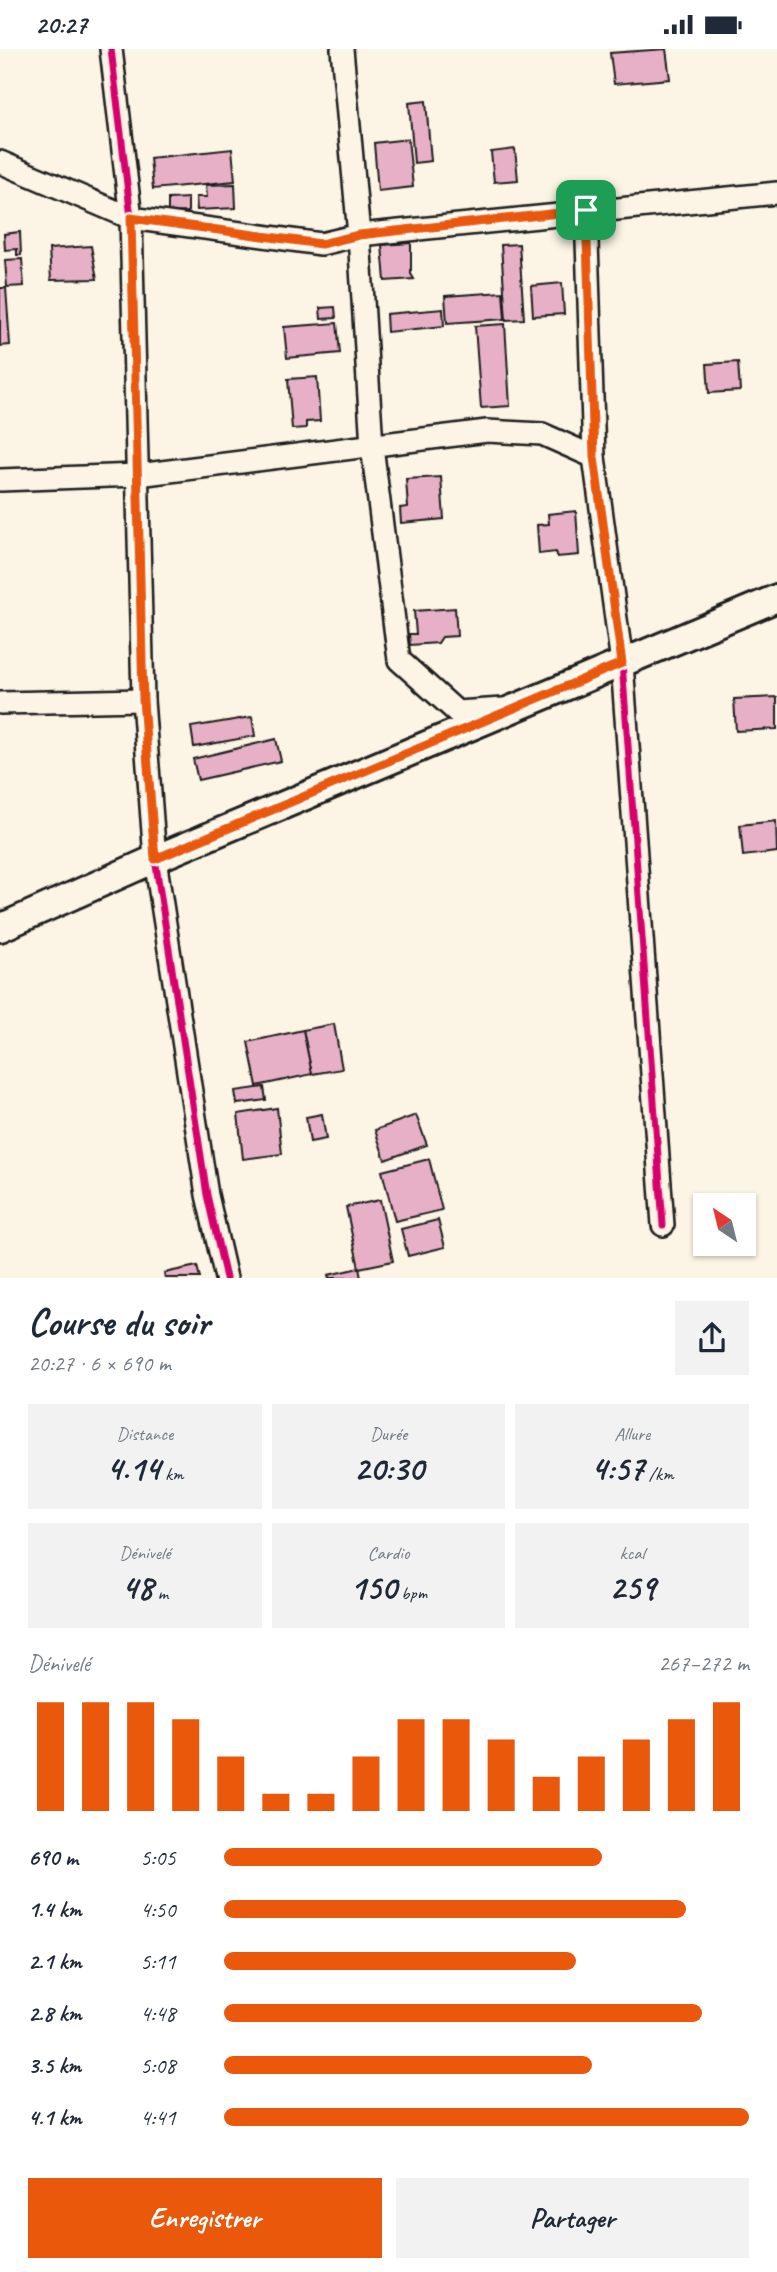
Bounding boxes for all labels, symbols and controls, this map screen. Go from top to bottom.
text: 20:27 [35,8,87,41]
pin [556,180,616,240]
icon: arrive [567,191,605,229]
north arrow [693,1193,756,1257]
map controls [693,1193,756,1256]
text: Course du soir [28,1299,210,1346]
button: share [675,1301,749,1375]
text: 20:27 · 6 × 690 m [28,1349,171,1378]
text: Distance [116,1422,173,1446]
text: Durée [370,1422,407,1446]
text: Allure [614,1422,650,1446]
text: 4.14 [106,1446,160,1491]
text: 20:30 [354,1446,423,1491]
text: 4:57 [591,1446,644,1491]
text: km [160,1462,184,1486]
text: /km [644,1462,674,1486]
text: Dénivelé [119,1541,170,1565]
text: Cardio [368,1541,409,1565]
text: kcal [620,1541,645,1565]
text: 48 [121,1565,153,1610]
text: 150 [350,1565,397,1610]
text: 259 [609,1565,655,1610]
text: m [153,1581,168,1605]
text: bpm [397,1581,427,1605]
text: Dénivelé [28,1649,90,1678]
text: 267–272 m [658,1649,749,1678]
text: 690 m [28,1843,78,1872]
text: 5:05 [140,1843,176,1872]
text: 1.4 km [28,1895,82,1924]
text: 4:50 [140,1895,176,1924]
text: 2.1 km [28,1947,82,1976]
text: 5:11 [140,1947,176,1976]
text: 2.8 km [28,1999,82,2028]
text: 4:48 [140,1999,176,2028]
text: 3.5 km [28,2051,81,2080]
text: 5:08 [140,2051,176,2080]
text: 4.1 km [28,2103,82,2132]
text: 4:41 [140,2103,176,2132]
button: Enregistrer [28,2178,382,2258]
button: Partager [396,2178,749,2258]

